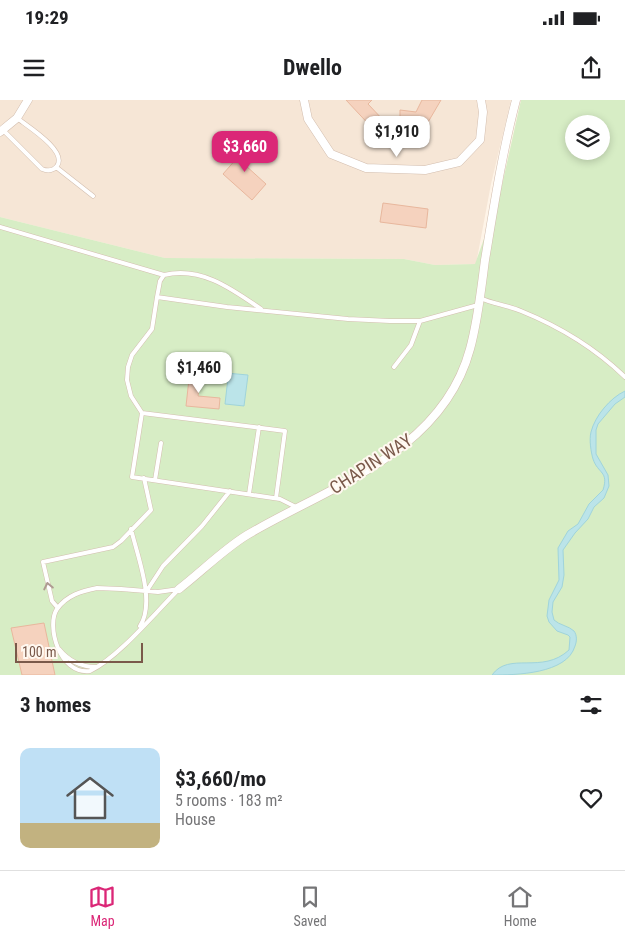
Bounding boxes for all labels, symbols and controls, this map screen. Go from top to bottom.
text: 19:29 [25,6,69,29]
icon: menu [20,54,48,82]
icon: share [577,54,605,82]
text: Dwello [283,55,342,80]
pin: $1,910 [356,115,438,158]
map controls [565,115,610,160]
button: layers [565,115,610,160]
text: $1,910 [375,122,419,141]
pin: $3,660 [204,130,286,173]
text: $3,660 [223,137,267,156]
pin: $1,460 [158,352,240,394]
text: $1,460 [177,358,221,377]
street label: CHAPIN WAY [326,429,416,498]
one-way arrow [44,582,54,590]
scale bar [15,640,142,663]
text: 100 m [22,644,57,660]
icon: filters [577,691,605,719]
text: 3 homes [20,693,91,717]
text: $3,660/mo [175,767,266,791]
icon: home [60,768,120,828]
icon: heart [577,784,605,812]
text: 5 rooms · 183 m² [175,791,283,810]
text: House [175,810,215,829]
tab: Map [88,883,116,929]
tab: Saved [293,883,327,929]
tab: Home [504,883,537,929]

